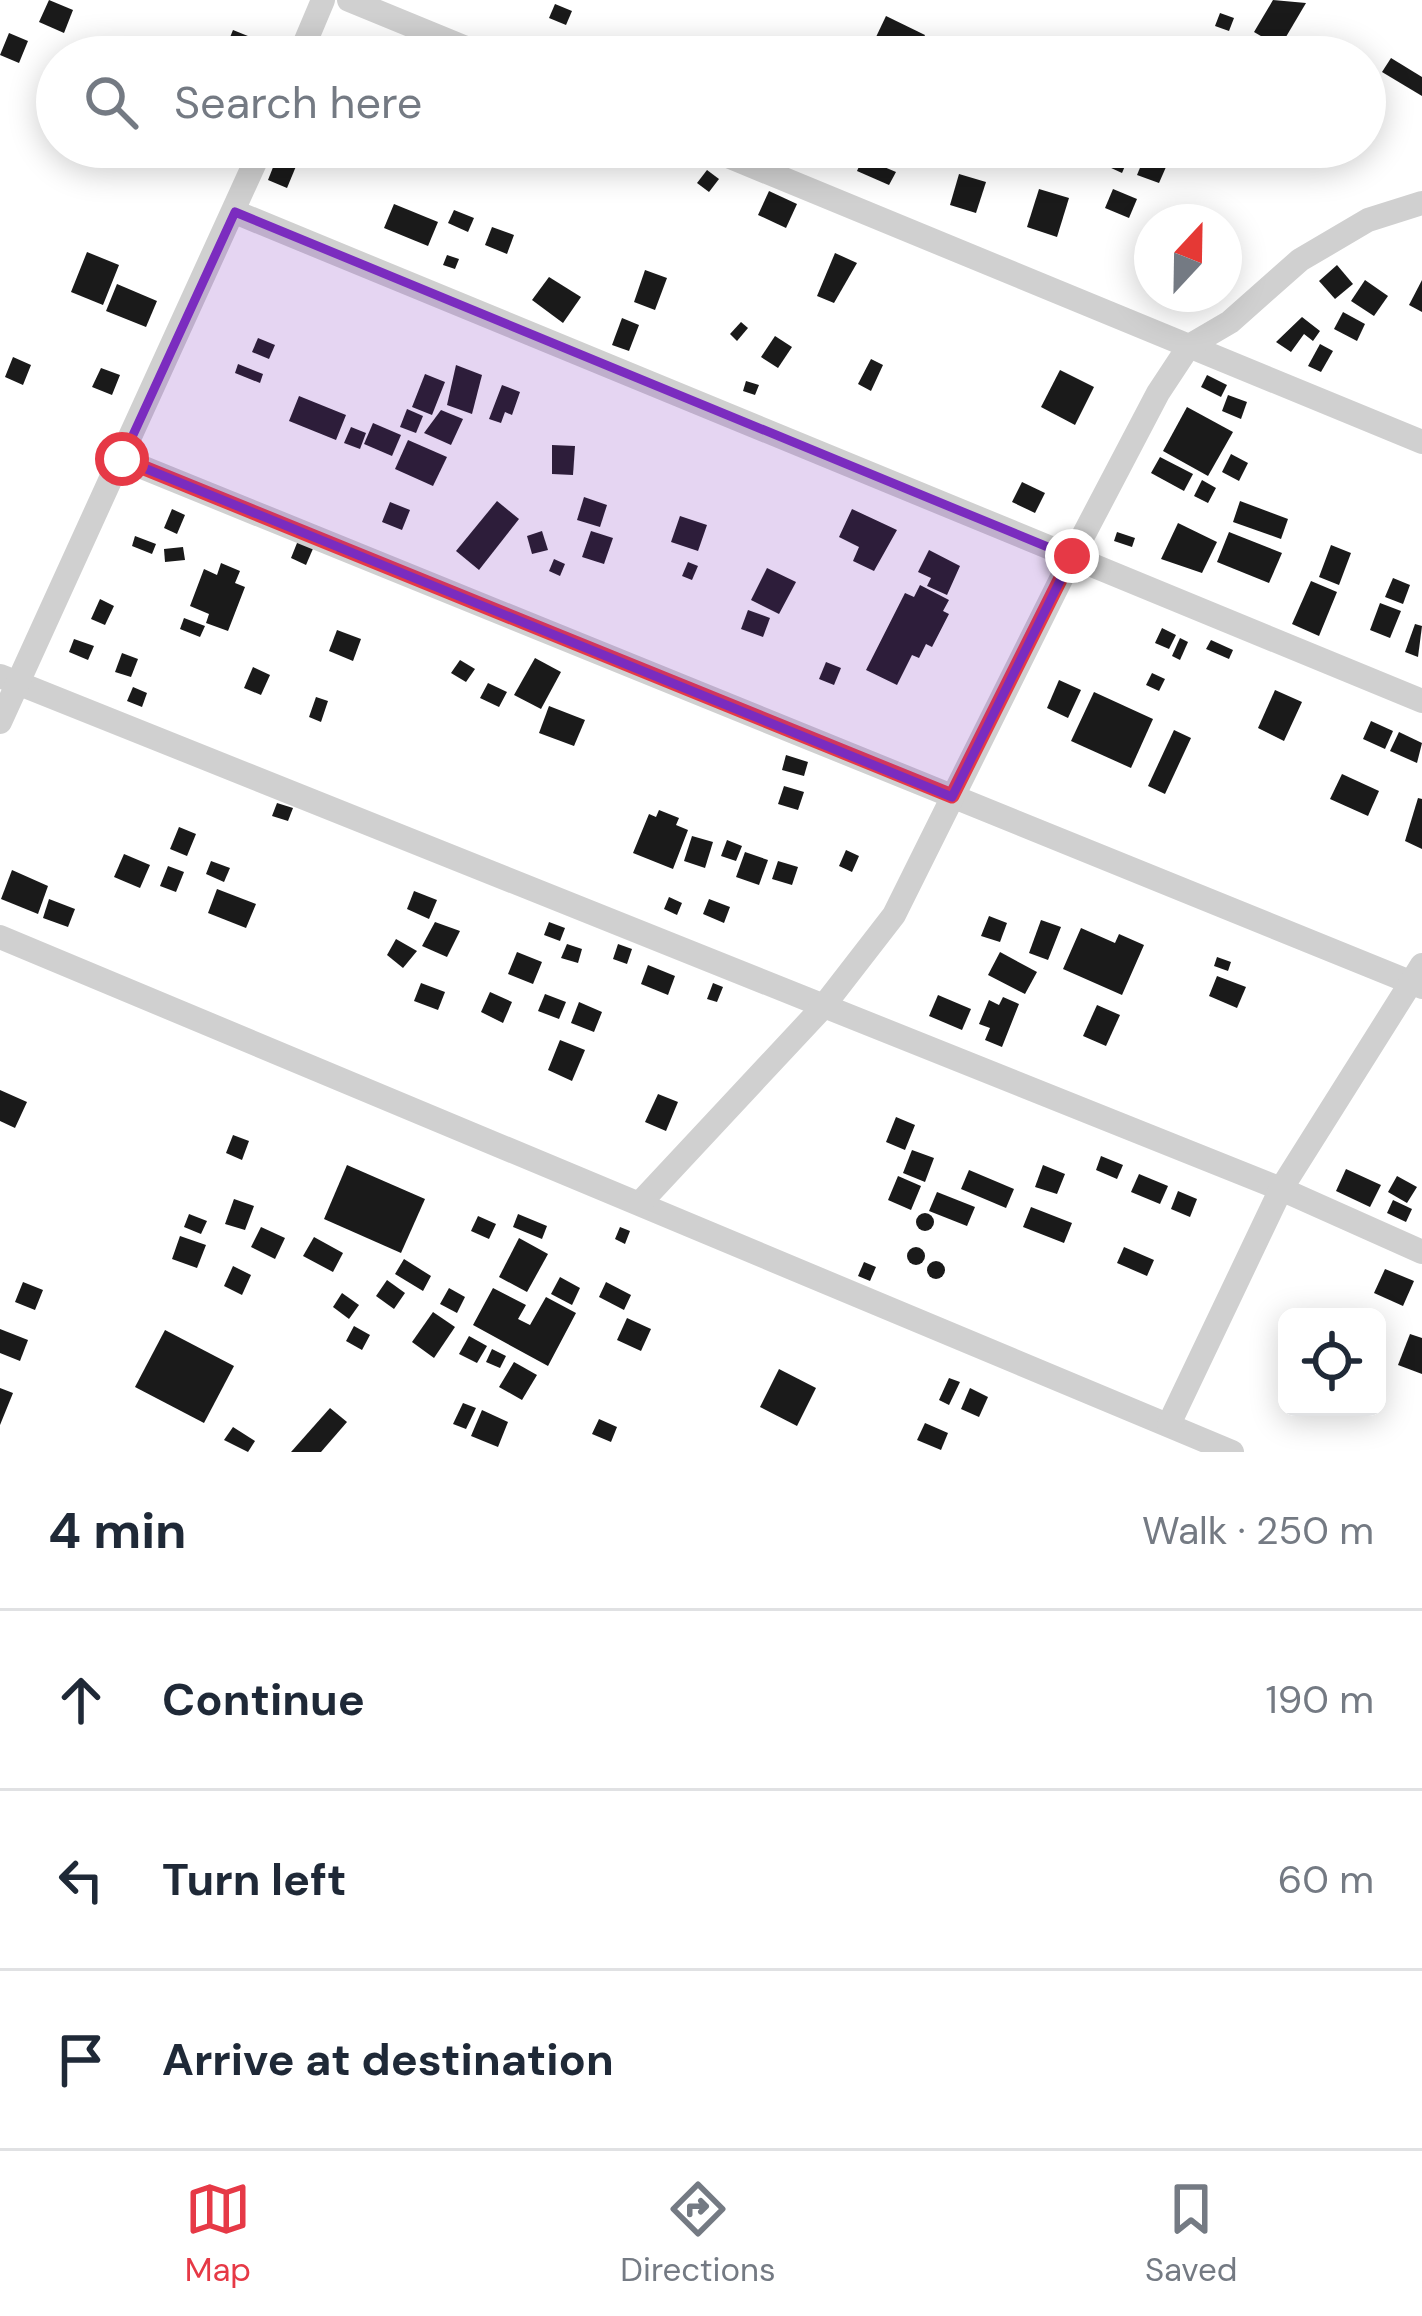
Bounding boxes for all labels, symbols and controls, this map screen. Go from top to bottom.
search box [36,36,1386,168]
icon: search [78,69,144,135]
text: Search here [174,73,422,132]
north arrow [1134,204,1242,312]
route start [95,432,149,486]
route end [1045,529,1099,583]
map controls [1278,1308,1386,1416]
button: locate [1278,1308,1386,1416]
text: 4 min [48,1497,187,1564]
text: Walk · 250 m [1142,1505,1374,1556]
icon: ahead [48,1667,114,1733]
text: Continue [162,1670,365,1729]
text: 190 m [1266,1674,1374,1725]
icon: left [48,1847,114,1913]
text: Turn left [162,1850,346,1909]
text: 60 m [1278,1854,1374,1905]
icon: arrive [48,2027,114,2093]
text: Arrive at destination [162,2030,614,2089]
tab: Map [185,2176,251,2291]
tab: Directions [620,2176,776,2291]
tab: Saved [1145,2176,1237,2291]

